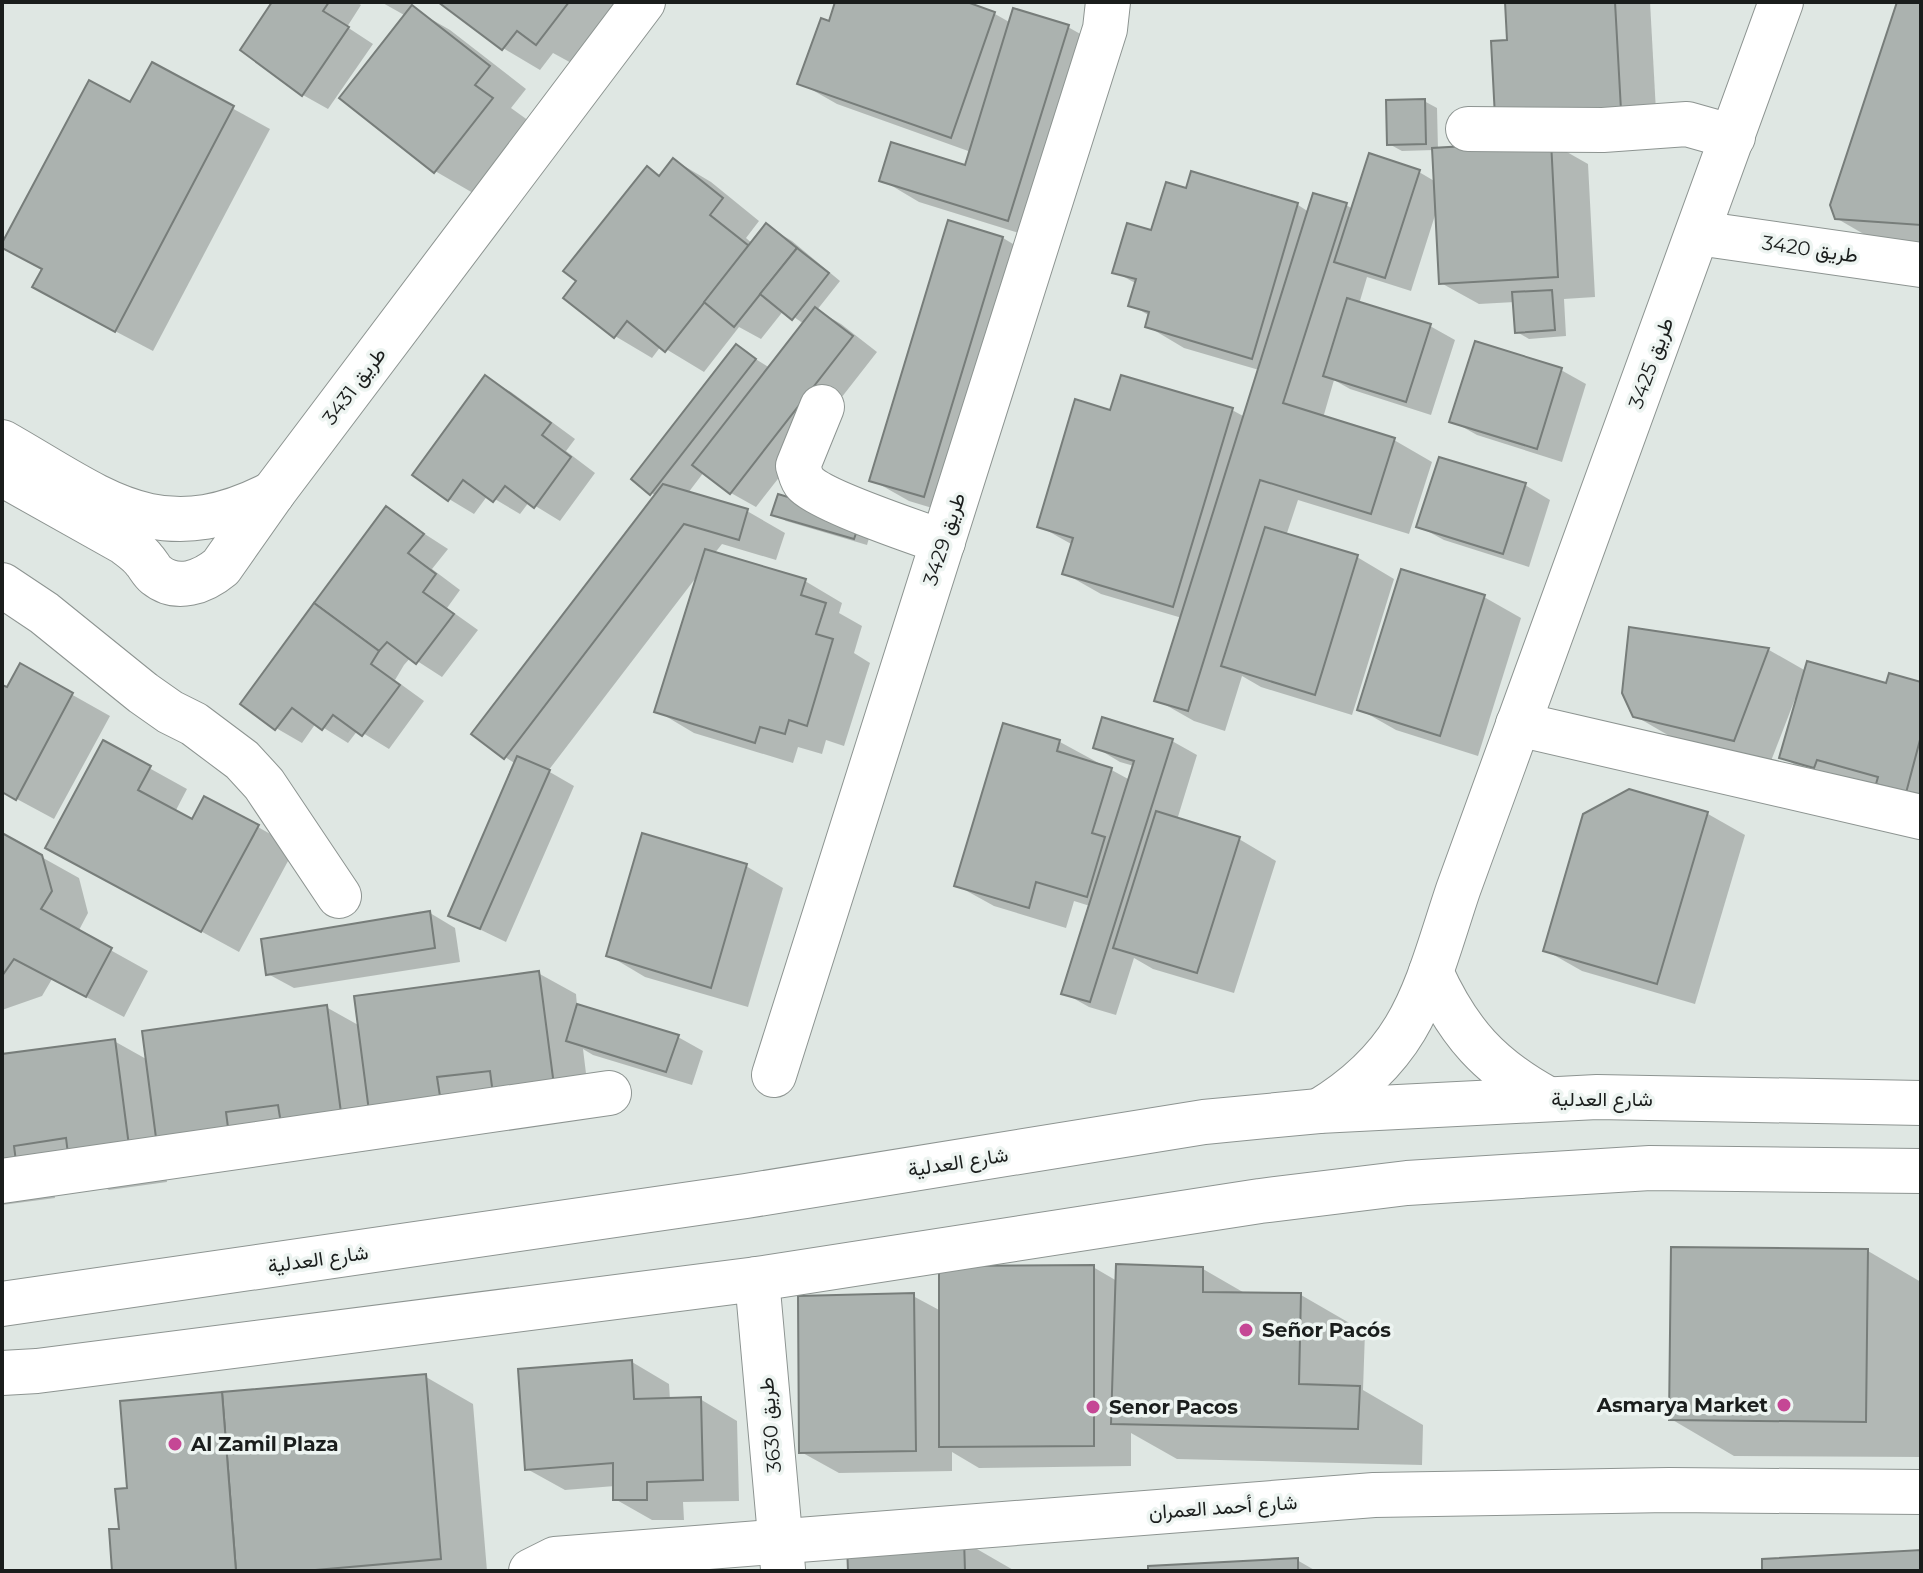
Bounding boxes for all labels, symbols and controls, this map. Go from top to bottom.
street label: طريق 3420 [1760,230,1860,269]
street label: طريق 3425 [1624,314,1679,412]
street label: طريق 3431 [317,343,392,430]
street label: طريق 3429 [918,490,971,589]
street label: شارع العدلية [1551,1087,1653,1113]
street label: شارع العدلية [906,1142,1010,1184]
street label: شارع العدلية [266,1240,370,1280]
place label: Señor Pacós [1262,1318,1391,1342]
marker: Señor Pacós [1237,1321,1255,1339]
street label: طريق 3630 [754,1376,787,1474]
place label: Asmarya Market [1596,1393,1768,1417]
place label: Senor Pacos [1109,1395,1238,1419]
marker: Asmarya Market [1775,1396,1793,1414]
marker: Senor Pacos [1084,1398,1102,1416]
place label: Al Zamil Plaza [190,1432,339,1456]
marker: Al Zamil Plaza [166,1435,184,1453]
street label: شارع أحمد العمران [1148,1490,1298,1526]

